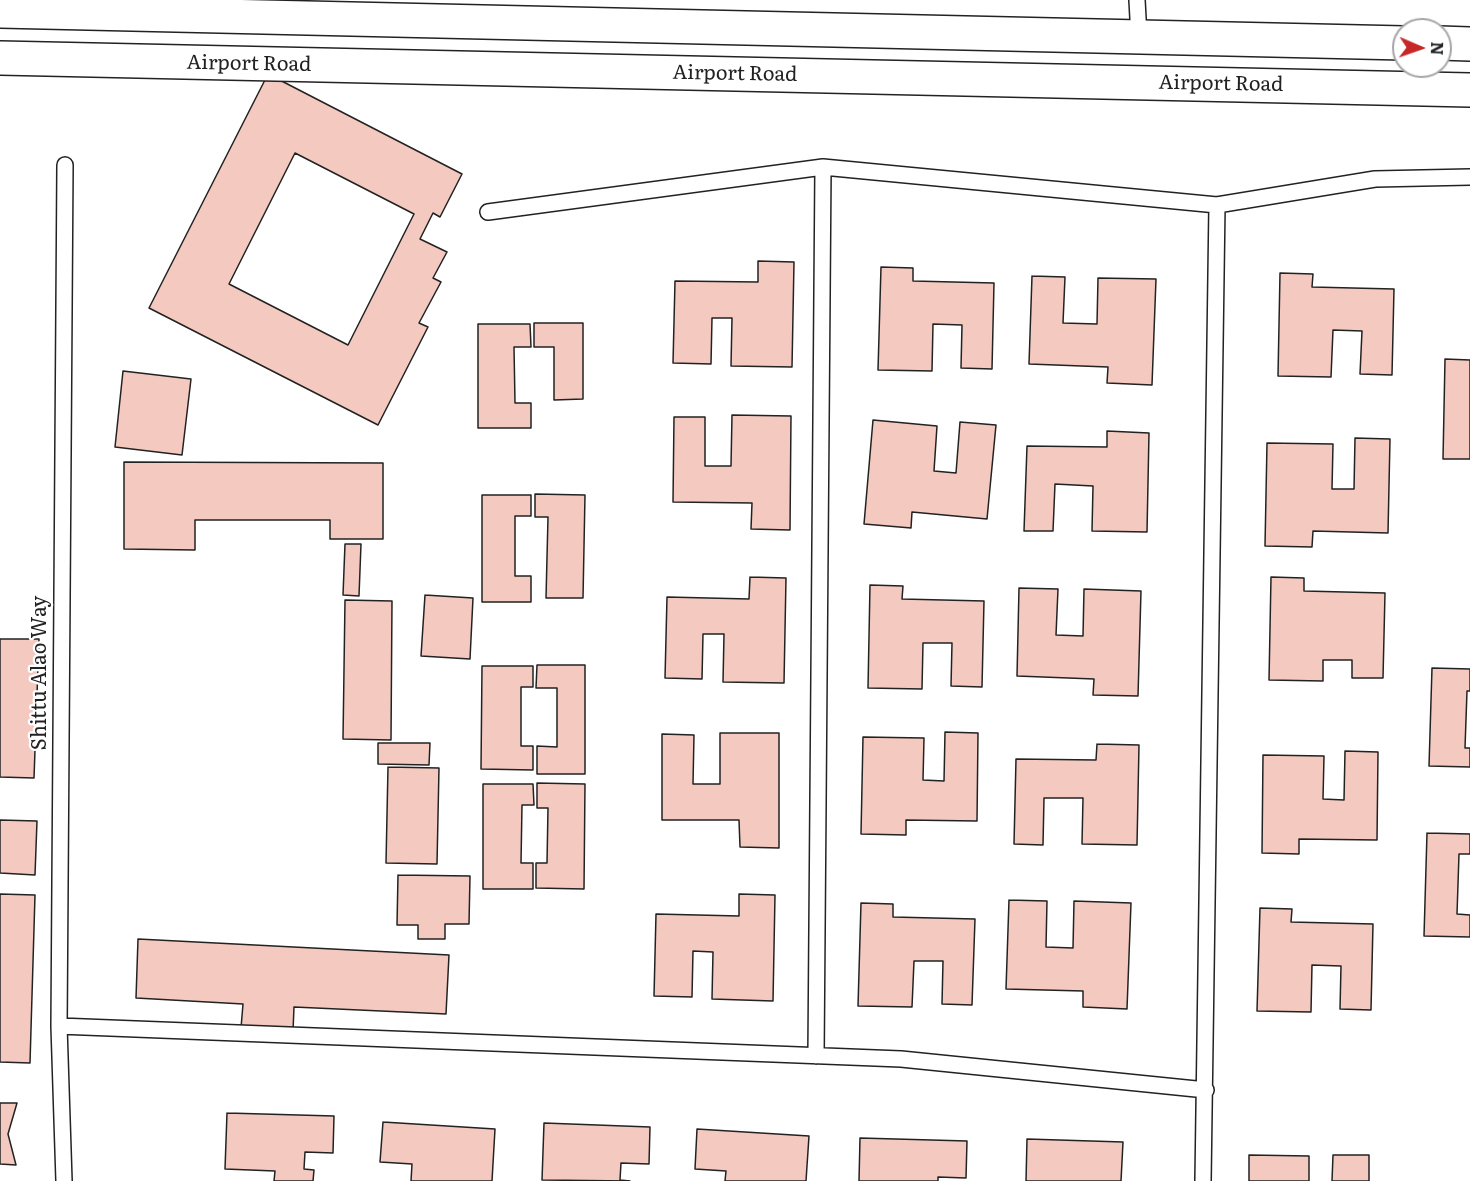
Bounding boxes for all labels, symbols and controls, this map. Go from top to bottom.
north arrow [1392,18,1452,78]
text: N [1426,41,1450,56]
street label: Airport Road [186,51,312,77]
street label: Airport Road [672,61,798,87]
street label: Airport Road [1158,71,1284,97]
street label: Shittu Alao Way [28,596,52,750]

